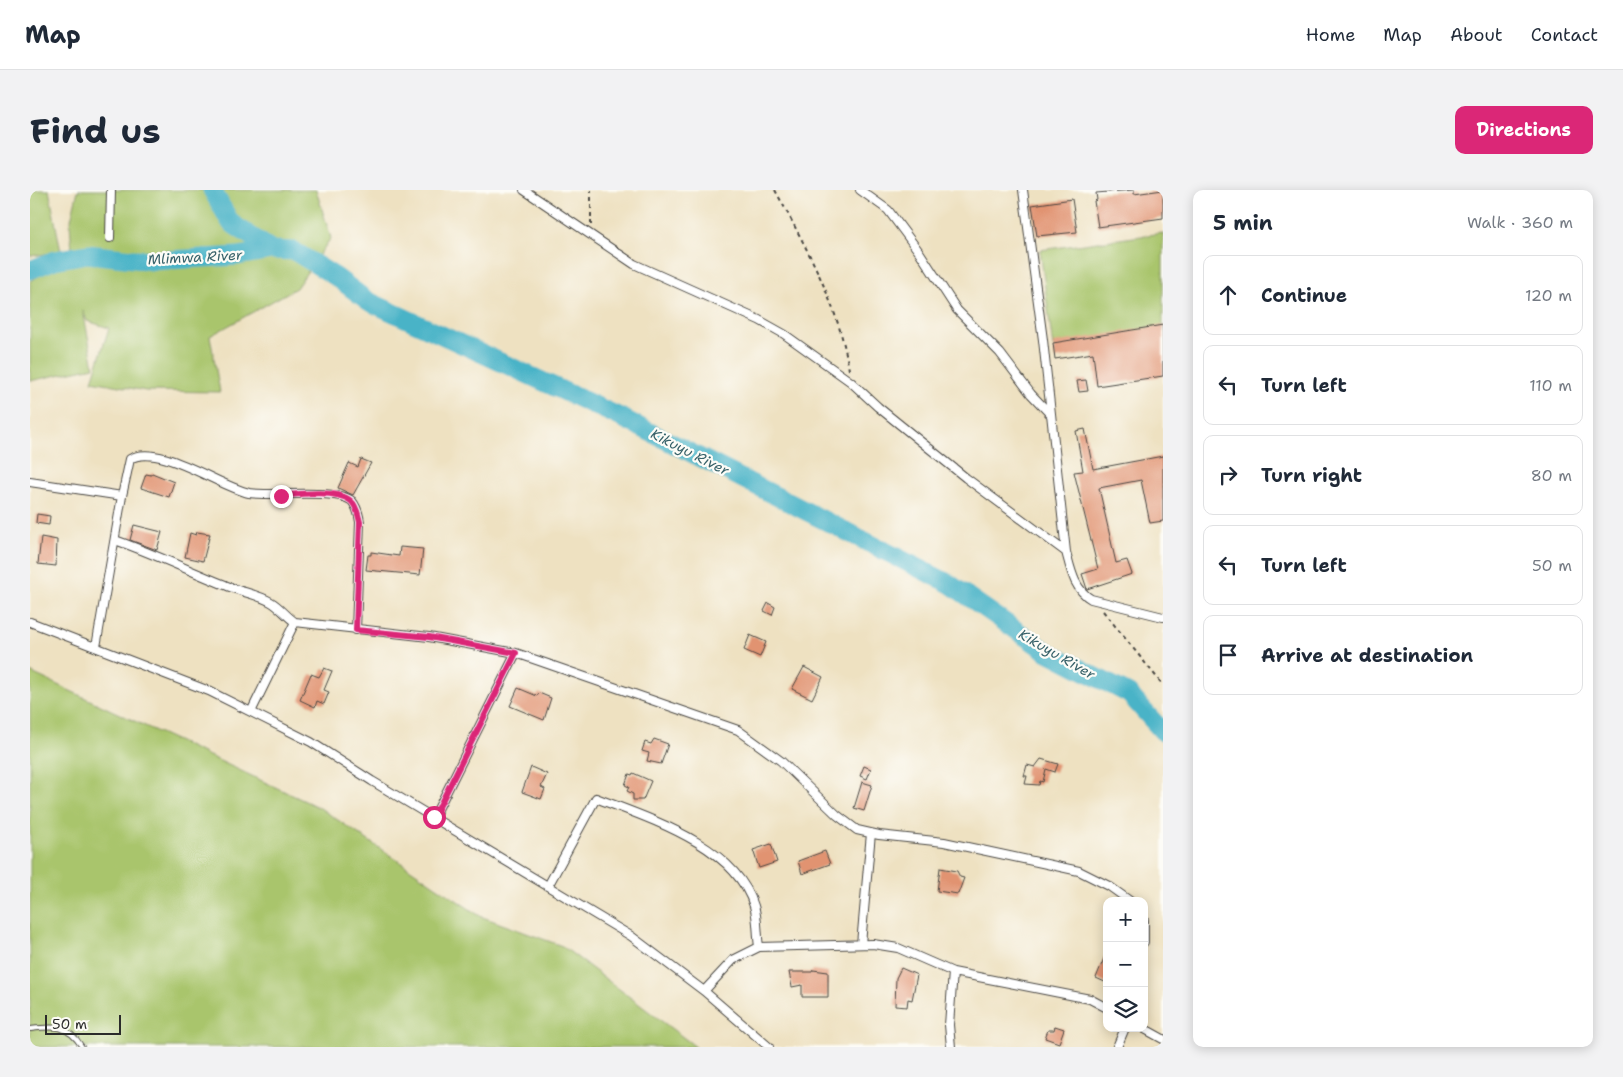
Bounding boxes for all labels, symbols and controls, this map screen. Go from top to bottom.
text: Map [25,19,81,51]
text: Home [1306,23,1355,47]
text: Map [1383,23,1422,47]
text: About [1450,23,1503,47]
text: Contact [1531,23,1598,47]
button: Directions [1455,106,1593,154]
text: Find us [30,107,161,154]
text: 5 min [1213,209,1273,237]
text: Walk · 360 m [1467,212,1573,233]
water label: Mlimwa River [147,246,243,268]
icon: ahead [1214,281,1242,309]
text: Continue [1261,283,1347,308]
text: 120 m [1525,285,1572,306]
icon: left [1214,371,1242,399]
text: Turn left [1261,373,1347,398]
text: 110 m [1529,375,1572,396]
water label: Kikuyu River [648,425,732,480]
icon: right [1214,461,1242,489]
text: Turn right [1261,463,1362,488]
text: 80 m [1531,465,1572,486]
route end [270,485,293,508]
icon: left [1214,551,1242,579]
text: Turn left [1261,553,1347,578]
text: 50 m [1532,555,1572,576]
water label: Kikuyu River [1015,625,1099,683]
icon: arrive [1214,641,1242,669]
text: Arrive at destination [1261,643,1473,668]
route start [423,806,446,829]
map controls [1103,897,1148,1032]
button: + [1103,897,1148,942]
button: − [1103,942,1148,987]
button: layers [1103,987,1148,1032]
scale bar [45,1012,121,1035]
text: 50 m [52,1015,87,1033]

